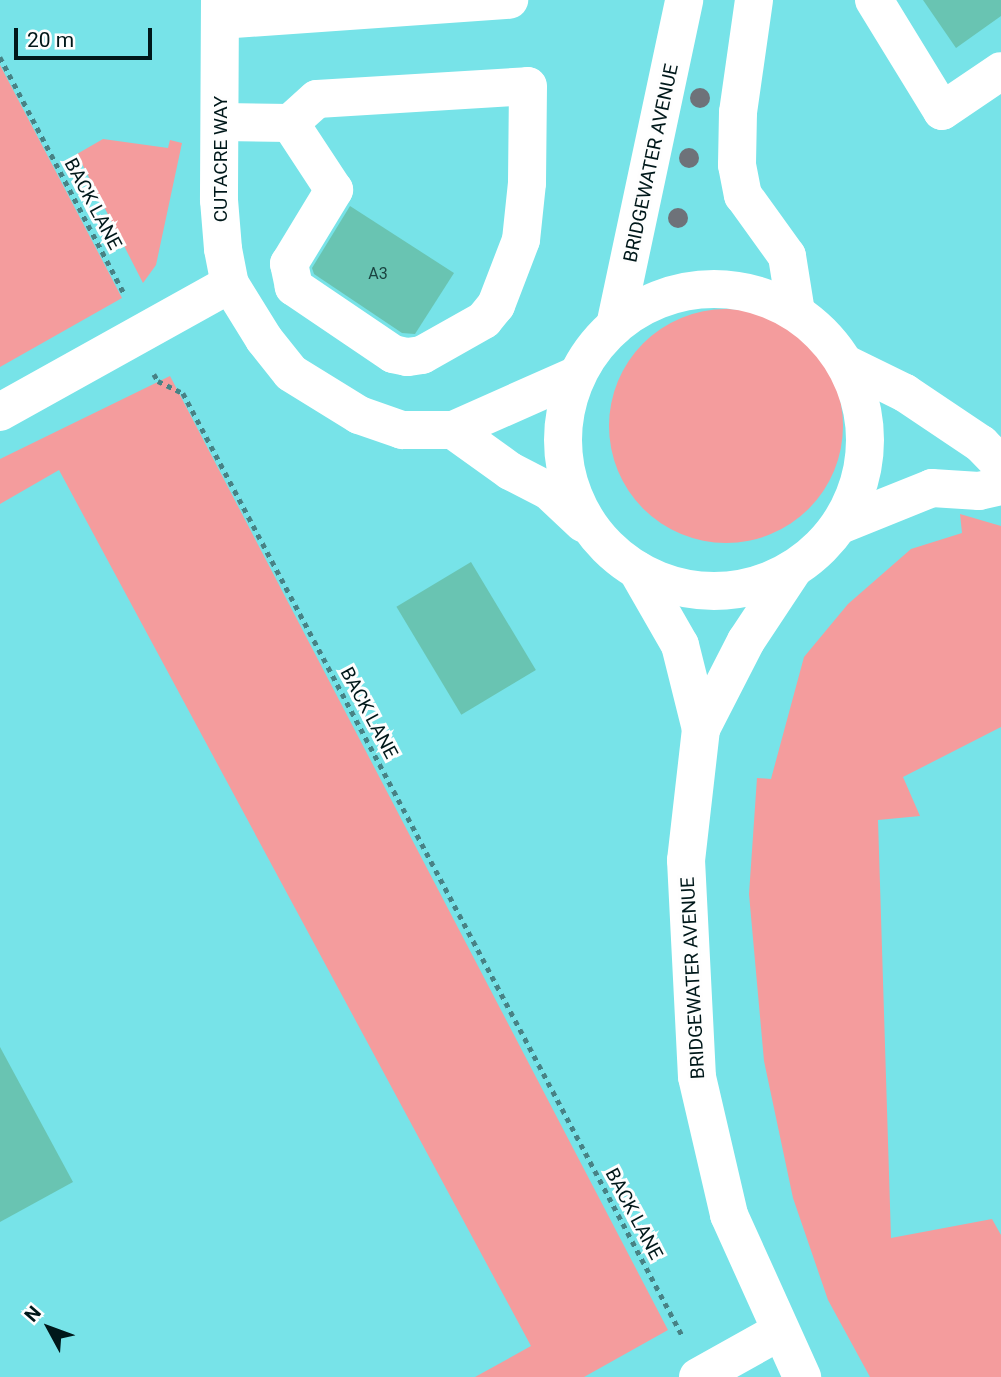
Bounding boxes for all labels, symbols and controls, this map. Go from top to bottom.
scale bar [18,14,156,58]
text: 20 m [27,28,74,52]
street label: BRIDGEWATER AVENUE [619,62,683,264]
street label: CUTACRE WAY [210,96,232,222]
street label: BACK LANE [59,154,127,254]
house number: A3 [368,264,388,284]
street label: BACK LANE [335,663,403,763]
street label: BRIDGEWATER AVENUE [676,876,710,1080]
street label: BACK LANE [600,1164,668,1264]
north arrow [14,1293,84,1363]
text: N [20,1301,46,1326]

